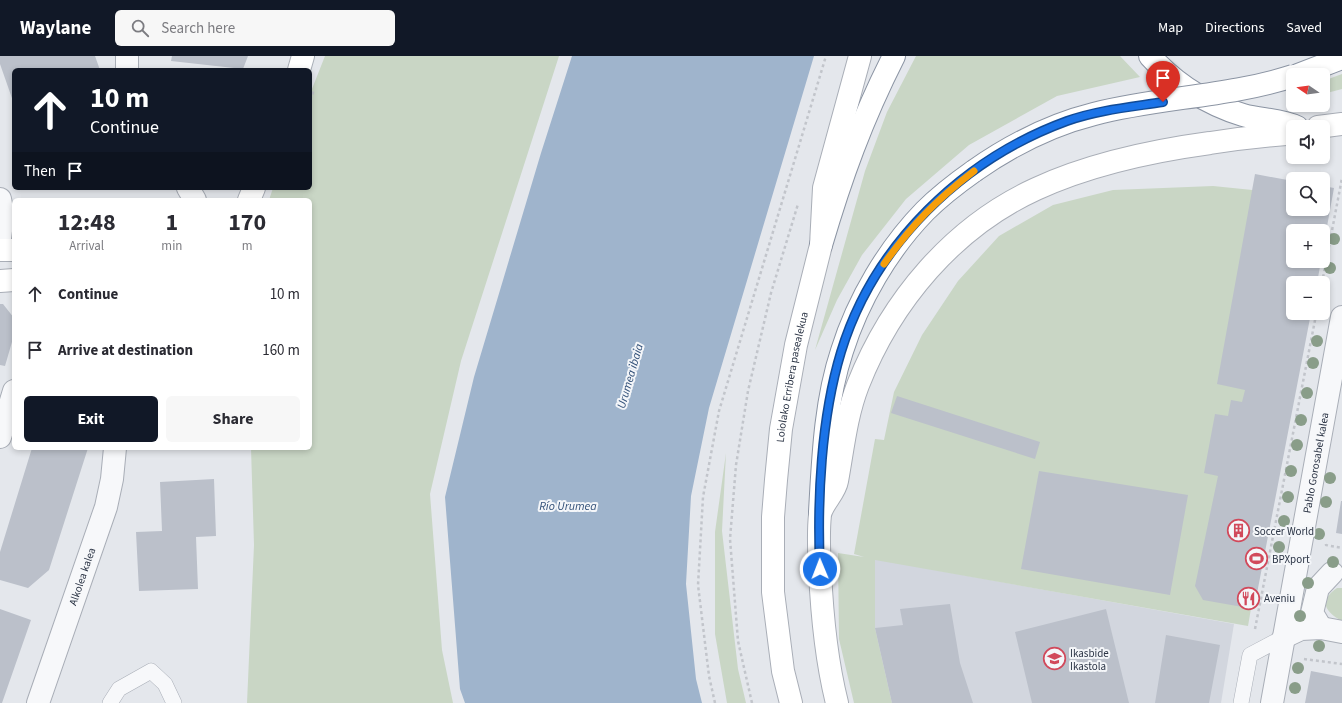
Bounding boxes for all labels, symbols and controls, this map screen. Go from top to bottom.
search box [115,10,395,46]
text: Waylane [20,15,91,42]
icon: search [129,17,151,39]
text: Search here [161,18,235,39]
text: Map [1158,18,1183,38]
text: Directions [1205,18,1264,38]
text: Saved [1286,18,1322,38]
pin [1146,61,1180,102]
icon: arrive [1152,67,1174,89]
north arrow [1286,68,1330,112]
map controls [1286,68,1330,320]
text: 10 m [90,78,149,118]
icon: ahead [24,84,76,136]
text: Continue [90,115,159,140]
button: sound [1286,120,1330,164]
icon: arrive [64,160,86,182]
text: Then [24,161,56,182]
button: search [1286,172,1330,216]
text: 12:48 [58,205,116,240]
text: 1 [166,205,178,240]
text: 170 [228,205,266,240]
button: + [1286,224,1330,268]
text: Arrival [69,237,104,255]
text: min [161,237,182,255]
text: m [242,237,253,255]
button: − [1286,276,1330,320]
icon: ahead [24,283,46,305]
text: Continue [58,284,118,305]
text: 10 m [270,284,300,305]
street label: Loiolako Erribera pasealekua [773,310,812,443]
icon: arrive [24,339,46,361]
text: Arrive at destination [58,340,193,361]
text: 160 m [262,340,300,361]
water label: Urumea ibaia [613,341,648,411]
button: Exit [24,396,158,442]
button: Share [166,396,300,442]
street label: Pablo Gorosabel kalea [1300,411,1333,515]
water label: Río Urumea [539,498,597,515]
building icon: Soccer World [1225,518,1251,544]
place label: Soccer World [1254,524,1314,539]
street label: Alkolea kalea [65,546,99,608]
sports icon: BPXport [1243,546,1269,572]
position arrow [799,548,841,590]
place label: BPXport [1272,552,1310,567]
restaurant icon: Aveniu [1236,585,1262,611]
place label: Aveniu [1264,591,1295,606]
school or university icon: Ikasbide Ikastola [1042,646,1068,672]
place label: Ikasbide Ikastola [1070,646,1109,674]

